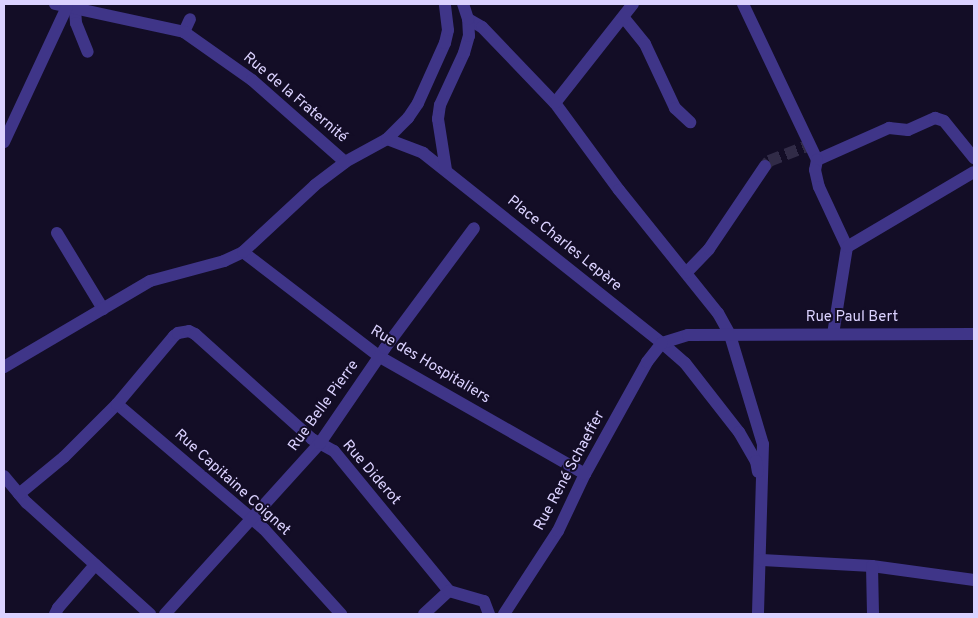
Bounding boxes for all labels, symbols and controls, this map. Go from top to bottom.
street label: Rue de la Fraternité [239,49,351,147]
street label: Place Charles Lepère [503,192,625,296]
street label: Rue Paul Bert [806,309,898,327]
street label: Rue des Hospitaliers [367,322,493,408]
street label: Rue Belle Pierre [285,357,363,455]
street label: Rue René Schaeffer [531,408,609,534]
street label: Rue Capitaine Coignet [170,426,294,540]
street label: Rue Diderot [338,437,404,509]

